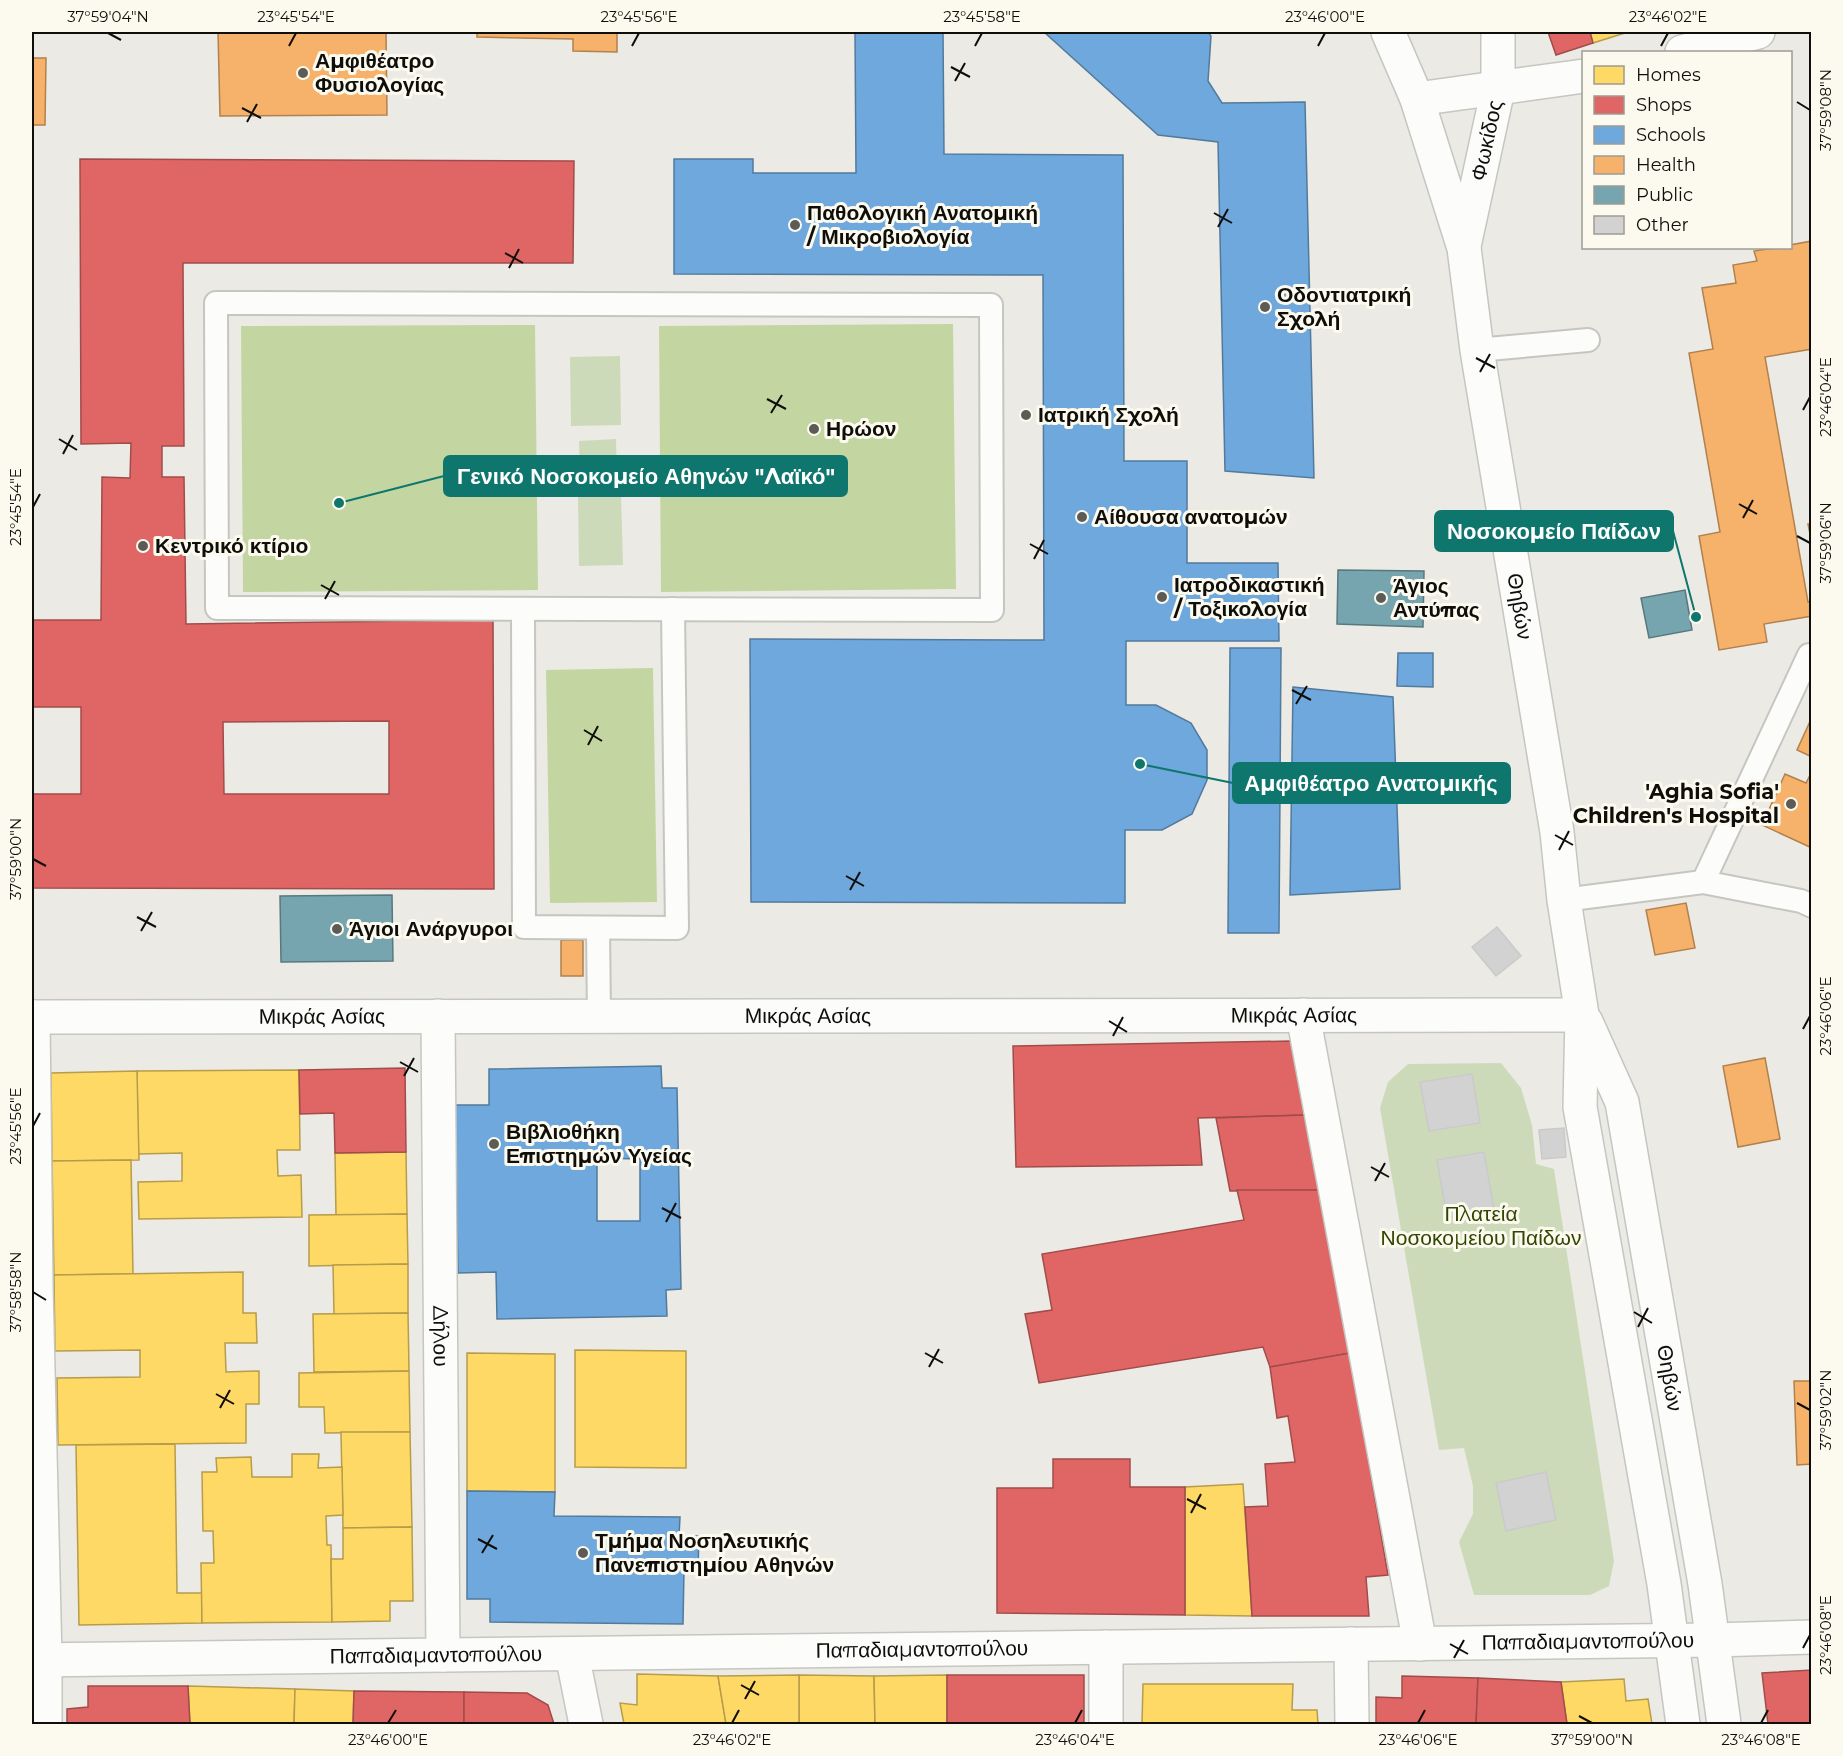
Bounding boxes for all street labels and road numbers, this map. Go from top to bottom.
street label: Φωκίδος [1465,98,1507,183]
street label: Θηβών [1502,571,1538,641]
street label: Μικράς Ασίας [1231,1002,1357,1027]
street label: Μικράς Ασίας [745,1003,871,1028]
street label: Μικράς Ασίας [259,1004,385,1029]
street label: Δήλου [428,1305,454,1367]
street label: Θηβών [1652,1343,1688,1413]
street label: Παπαδιαμαντοπούλου [1481,1627,1694,1655]
street label: Παπαδιαμαντοπούλου [815,1635,1028,1663]
street label: Παπαδιαμαντοπούλου [330,1641,542,1668]

